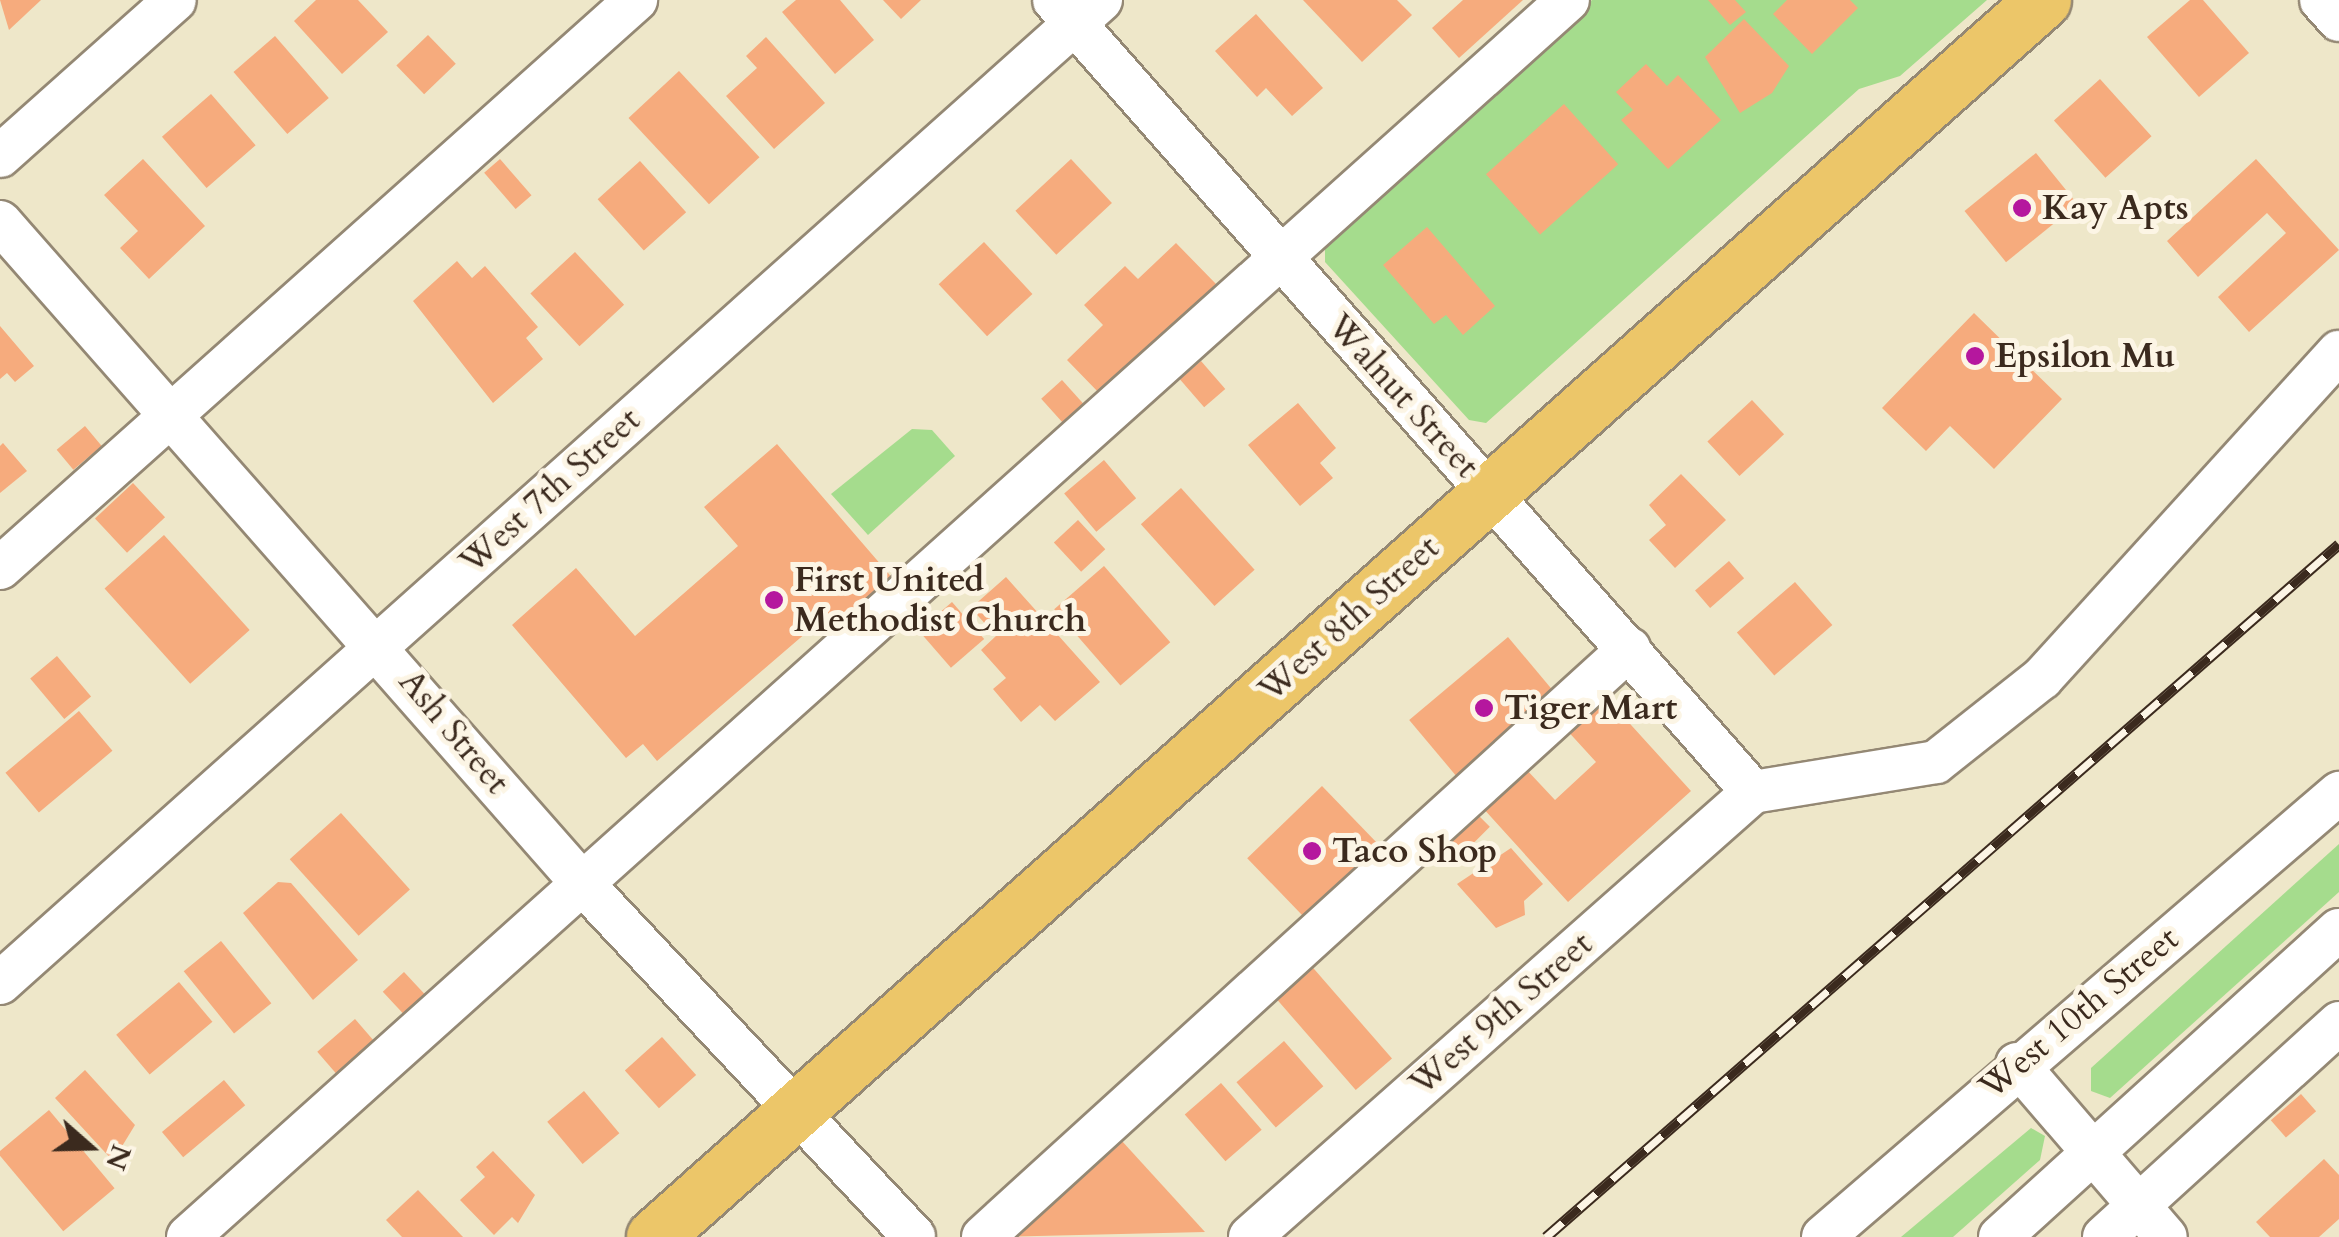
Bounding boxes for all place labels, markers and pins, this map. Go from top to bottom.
place label: Kay Apts [2042,187,2189,229]
marker: Kay Apts [2011,197,2033,219]
place label: Epsilon Mu [1995,335,2175,377]
marker: Epsilon Mu [1964,345,1986,367]
place label: First United Methodist Church [794,559,1086,641]
marker: First United Methodist Church [763,589,785,611]
place label: Tiger Mart [1504,687,1677,729]
marker: Tiger Mart [1473,697,1495,719]
place label: Taco Shop [1332,830,1498,872]
marker: Taco Shop [1301,840,1323,862]

